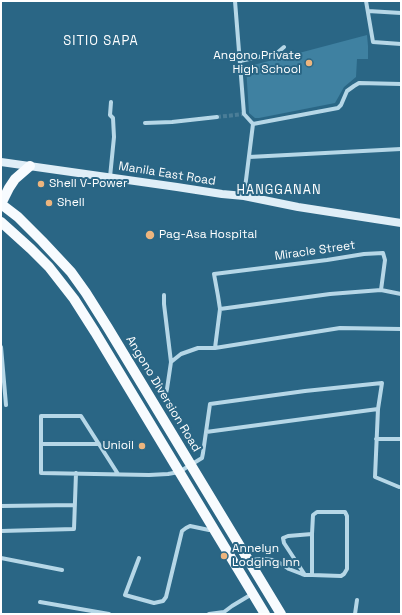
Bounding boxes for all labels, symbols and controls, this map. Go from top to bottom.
district label: SITIO SAPA [63,33,139,49]
place label: Angono Private High School [213,49,301,77]
marker: Angono Private High School [304,58,314,68]
street label: Manila East Road [117,159,217,189]
place label: Shell V-Power [49,177,127,191]
marker: Shell V-Power [36,179,46,189]
district label: HANGGANAN [236,182,322,198]
place label: Shell [57,196,85,210]
marker: Shell [44,198,54,208]
place label: Pag-Asa Hospital [159,228,257,242]
marker: Pag-Asa Hospital [144,229,156,241]
street label: Miracle Street [274,238,356,264]
street label: Angono Diversion Road [123,333,203,455]
place label: Unioil [102,439,134,453]
marker: Unioil [137,441,147,451]
place label: Annelyn Lodging Inn [232,542,300,570]
marker: Annelyn Lodging Inn [219,551,229,561]

